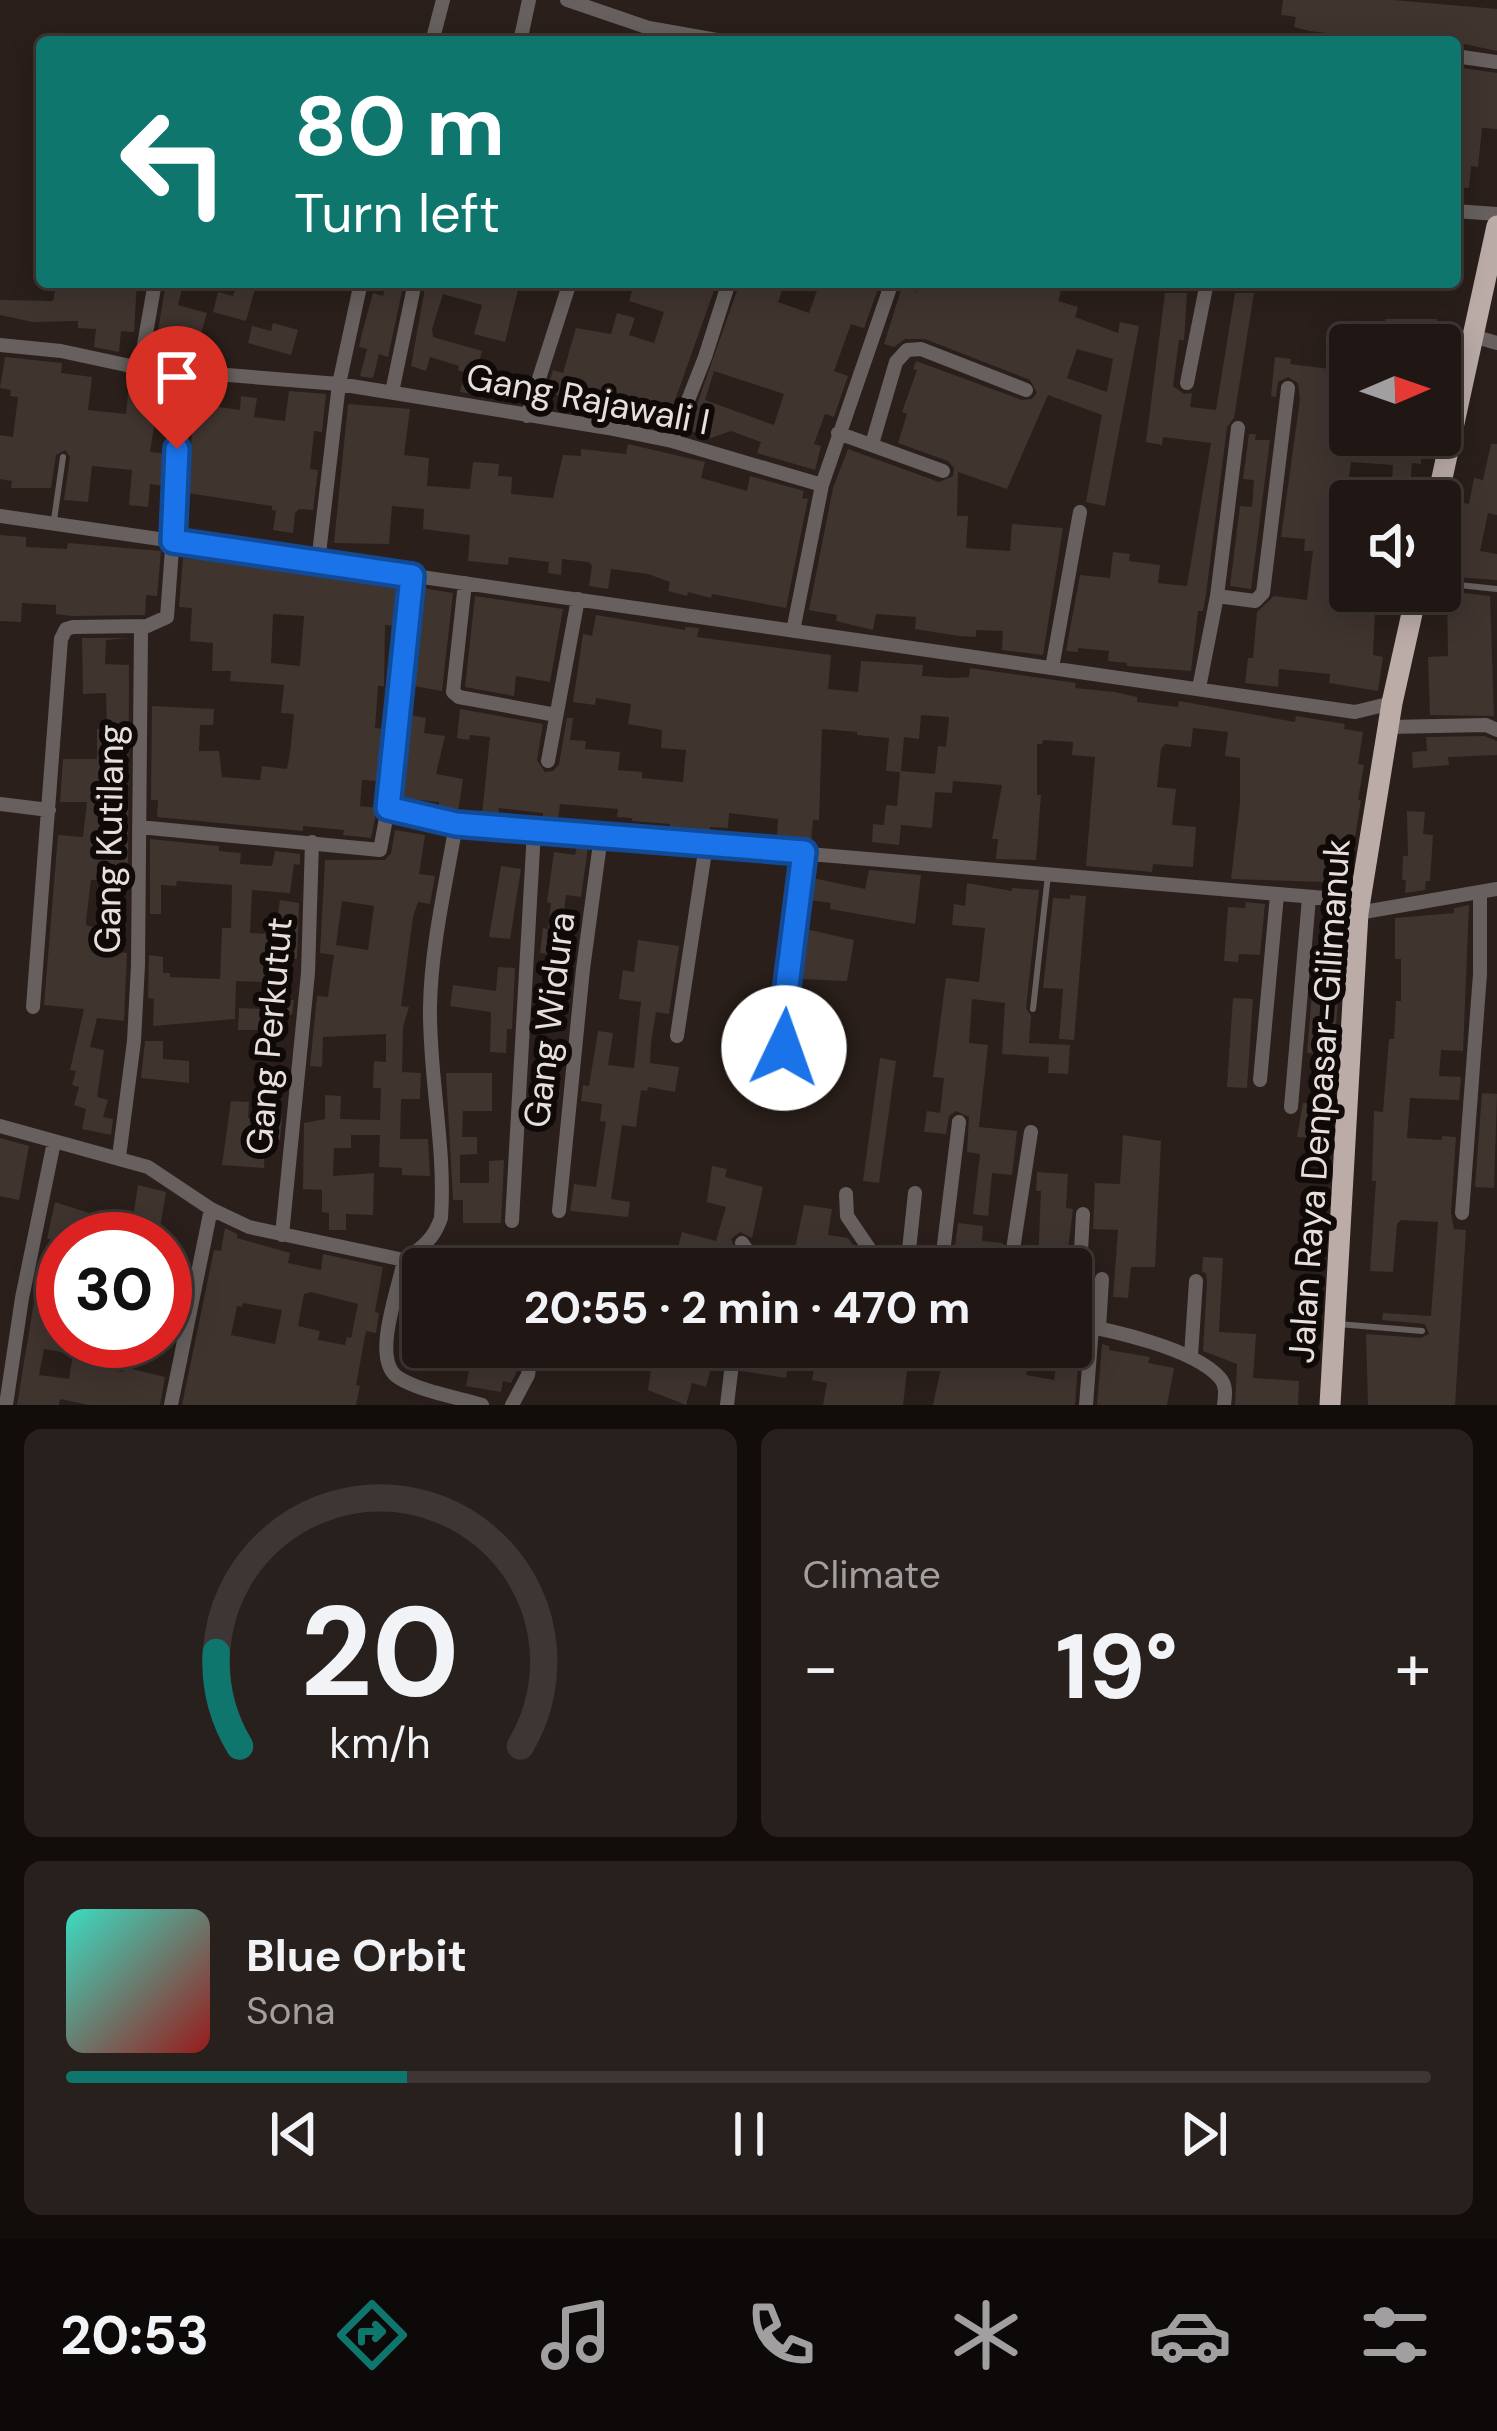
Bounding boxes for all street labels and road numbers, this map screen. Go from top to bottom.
street label: Gang Rajawali I [462,352,714,446]
street label: Gang Kutilang [84,724,134,954]
street label: Jalan Raya Denpasar-Gilimanuk [1277,837,1361,1365]
street label: Gang Widura [512,910,586,1130]
street label: Gang Perkutut [235,915,303,1157]

